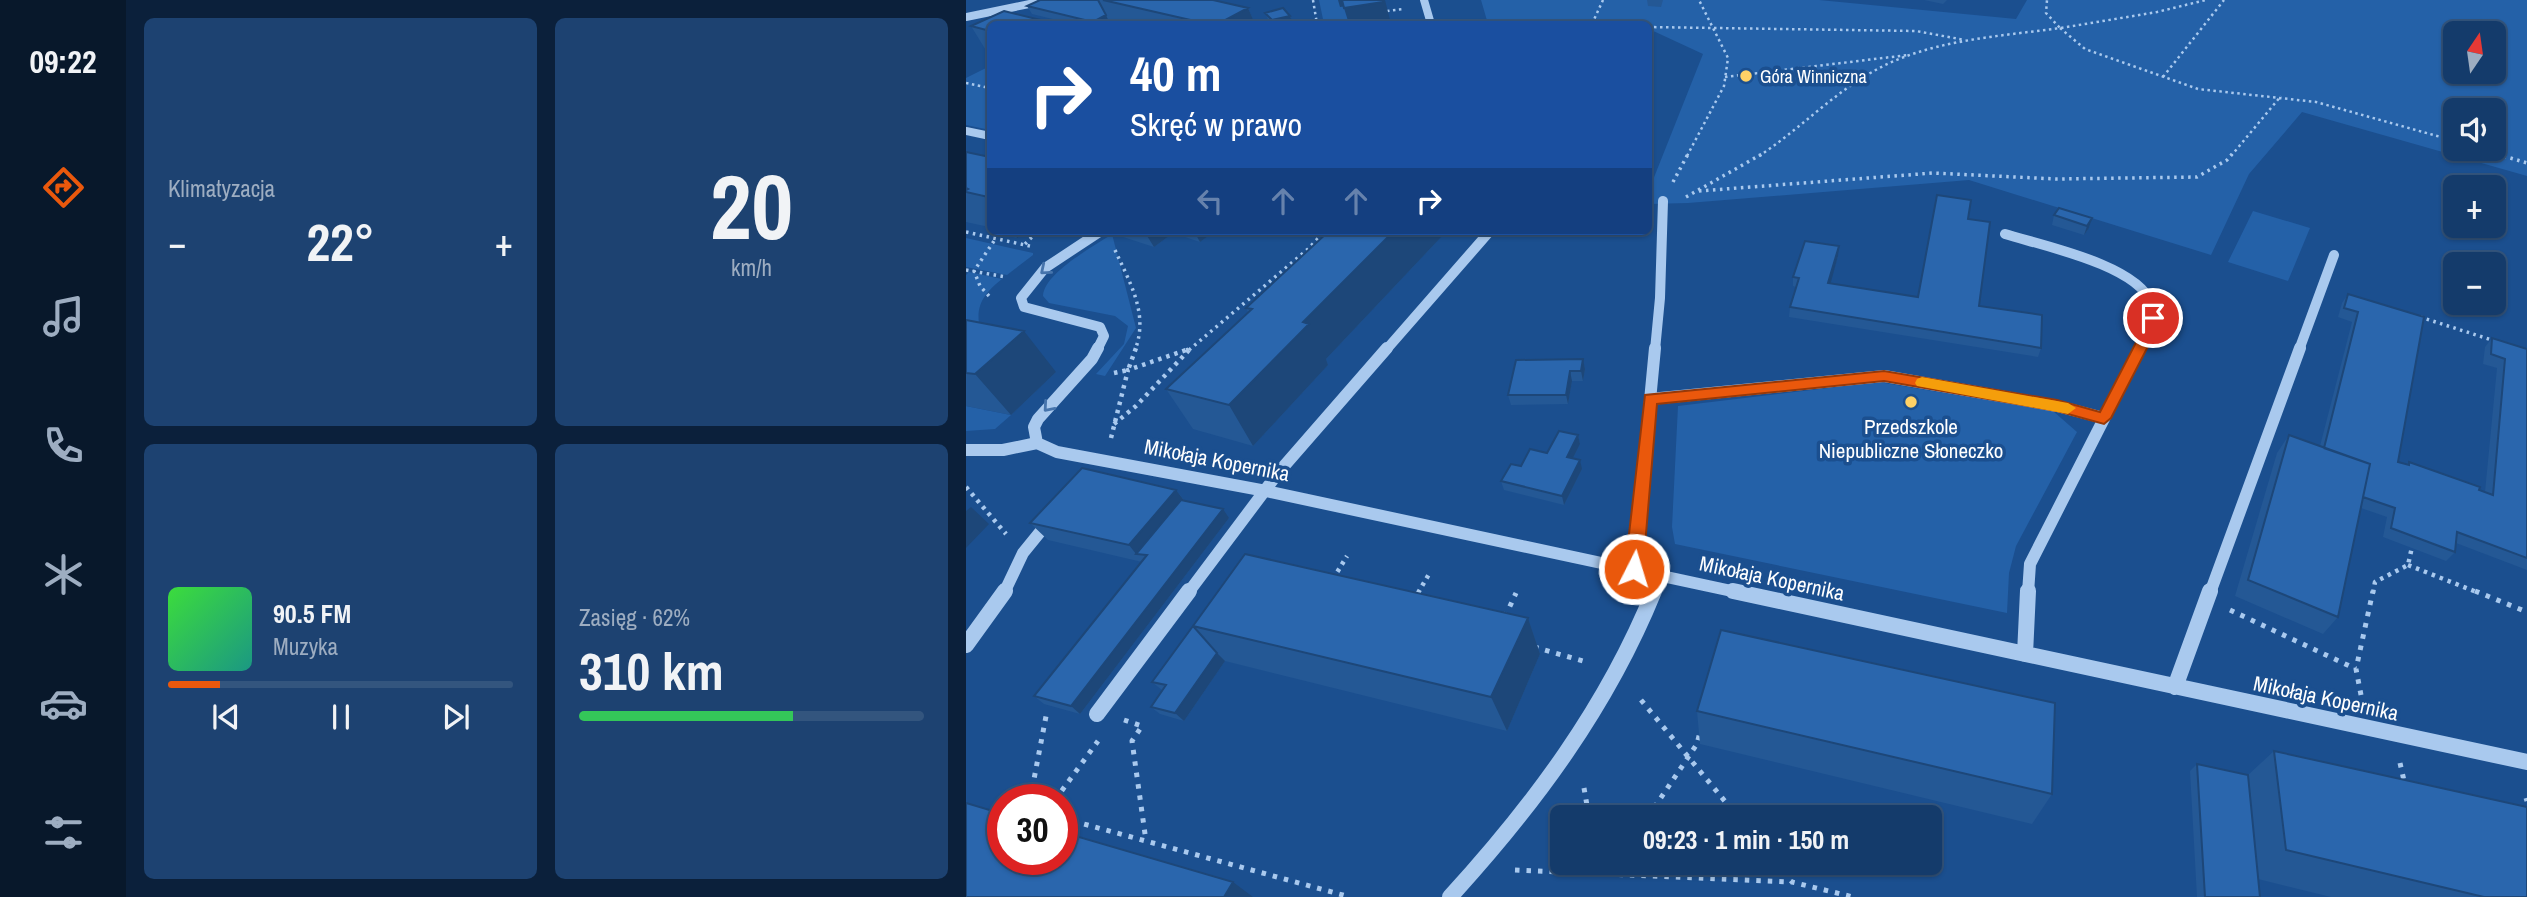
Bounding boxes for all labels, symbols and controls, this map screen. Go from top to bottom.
north arrow [2443,21,2506,84]
map controls [2443,21,2506,315]
text: 09:22 [29,40,97,83]
text: 40 m [1130,40,1222,106]
icon: right [1015,49,1106,140]
place label: Góra Winniczna [1760,64,1867,89]
marker: Góra Winniczna [1738,68,1754,84]
button: sound [2443,98,2506,161]
text: Skręć w prawo [1130,103,1302,146]
text: 20 [710,145,793,267]
icon: directions [39,163,88,212]
text: Klimatyzacja [168,173,275,204]
button: + [2443,175,2506,238]
icon: left [1191,182,1229,220]
icon: ahead [1264,182,1302,220]
icon: ahead [1337,182,1375,220]
icon: right [1410,182,1448,220]
text: 22° [306,207,375,277]
text: − [168,217,186,268]
text: + [495,217,513,268]
text: km/h [731,252,772,283]
button: − [2443,252,2506,315]
one-way arrow [1041,262,1054,274]
pin [2123,288,2183,348]
icon: music [39,292,88,341]
icon: arrive [2134,299,2172,337]
marker: Przedszkole Niepubliczne Słoneczko [1903,394,1919,410]
one-way arrow [1044,398,1056,411]
place label: Przedszkole Niepubliczne Słoneczko [1819,412,2003,465]
icon: phone [39,421,88,470]
street label: Mikołaja Kopernika [1142,432,1293,488]
position arrow [1597,532,1671,606]
street label: Mikołaja Kopernika [1697,548,1848,608]
icon: climate [39,550,88,599]
text: 90.5 FM [273,596,351,631]
text: Zasięg · 62% [579,602,690,633]
text: Muzyka [273,631,338,662]
text: 310 km [579,636,724,706]
street label: Mikołaja Kopernika [2251,668,2402,728]
icon: car [39,679,88,728]
icon: previous [207,698,245,736]
icon: pause [322,698,360,736]
icon: next [437,698,475,736]
speed limit sign: 30 [987,784,1078,875]
icon: filters [39,808,88,857]
text: 09:23 · 1 min · 150 m [1643,822,1849,857]

